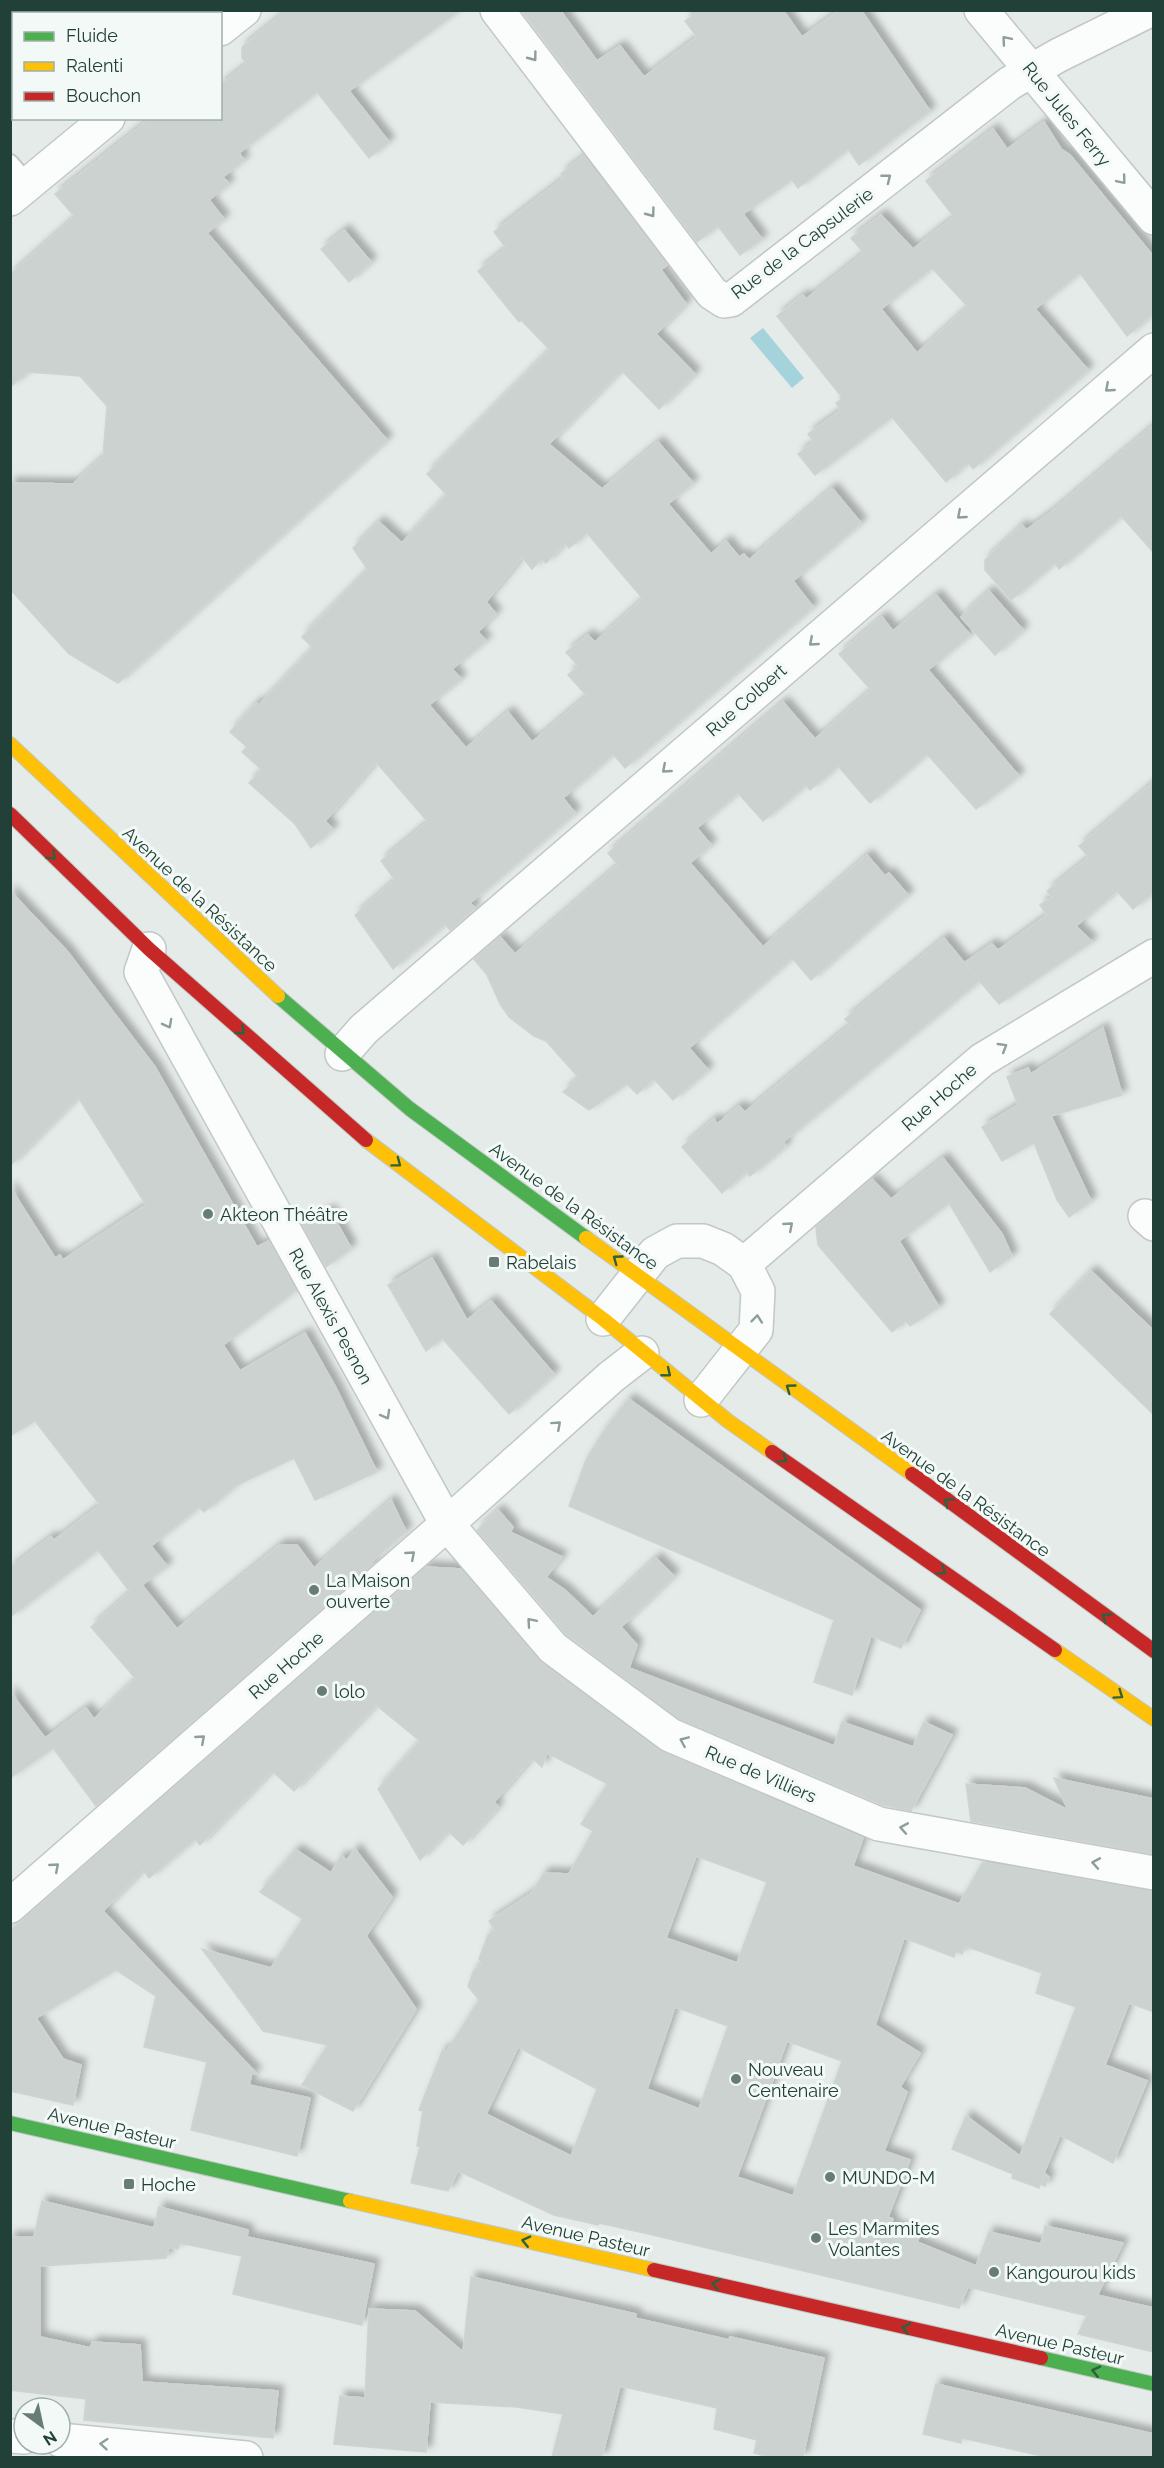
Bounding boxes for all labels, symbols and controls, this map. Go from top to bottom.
legend [12,12,222,120]
text: Fluide [66,25,118,46]
one-way arrow [1002,36,1013,47]
one-way arrow [525,50,536,61]
text: Ralenti [66,55,123,76]
street label: Rue Jules Ferry [1019,58,1116,171]
text: Bouchon [66,85,141,106]
one-way arrow [1114,173,1125,184]
one-way arrow [881,175,892,186]
street label: Rue de la Capsulerie [727,183,877,303]
one-way arrow [643,206,654,217]
one-way arrow [1105,381,1116,392]
one-way arrow [957,508,968,519]
one-way arrow [809,635,820,646]
street label: Rue Colbert [702,659,790,741]
one-way arrow [662,762,673,773]
street label: Avenue de la Résistance [118,822,282,976]
one-way arrow [44,848,55,859]
one-way arrow [161,1018,172,1028]
one-way arrow [234,1024,245,1035]
one-way arrow [997,1043,1007,1055]
street label: Rue Hoche [897,1059,981,1135]
street label: Avenue de la Résistance [486,1138,663,1275]
one-way arrow [390,1156,401,1167]
place label: Akteon Théâtre [220,1204,348,1225]
marker: Akteon Théâtre [201,1207,215,1221]
one-way arrow [782,1222,793,1233]
street label: Rue Alexis Pesnon [285,1244,377,1388]
place label: Rabelais [506,1252,577,1273]
marker: Rabelais [487,1255,501,1269]
one-way arrow [612,1255,623,1266]
one-way arrow [750,1314,763,1323]
one-way arrow [660,1365,671,1376]
one-way arrow [786,1384,797,1395]
one-way arrow [379,1408,390,1419]
one-way arrow [550,1421,561,1432]
street label: Avenue de la Résistance [878,1425,1055,1562]
one-way arrow [776,1452,787,1463]
one-way arrow [944,1498,955,1509]
one-way arrow [405,1551,415,1562]
one-way arrow [936,1564,947,1575]
place label: La Maison ouverte [326,1570,410,1612]
marker: La Maison ouverte [307,1583,321,1597]
one-way arrow [1102,1613,1113,1624]
one-way arrow [527,1618,538,1629]
street label: Rue Hoche [244,1627,328,1703]
place label: lolo [334,1681,366,1702]
marker: lolo [315,1684,329,1698]
one-way arrow [1113,1688,1124,1699]
one-way arrow [194,1735,205,1746]
one-way arrow [679,1736,690,1748]
street label: Rue de Villiers [702,1741,820,1807]
one-way arrow [899,1823,909,1835]
one-way arrow [1091,1857,1101,1869]
one-way arrow [48,1863,58,1874]
place label: Nouveau Centenaire [748,2059,839,2101]
marker: Nouveau Centenaire [729,2072,743,2086]
street label: Avenue Pasteur [46,2103,179,2153]
place label: MUNDO-M [842,2167,935,2188]
marker: MUNDO-M [823,2170,837,2184]
place label: Hoche [141,2174,196,2195]
marker: Hoche [122,2177,136,2191]
street label: Avenue Pasteur [520,2211,653,2261]
place label: Les Marmites Volantes [828,2218,940,2260]
marker: Les Marmites Volantes [809,2231,823,2245]
one-way arrow [521,2235,531,2248]
place label: Kangourou kids [1006,2262,1136,2283]
marker: Kangourou kids [987,2265,1001,2279]
one-way arrow [711,2279,721,2292]
street label: Avenue Pasteur [994,2319,1127,2369]
one-way arrow [902,2322,912,2335]
one-way arrow [1092,2365,1102,2378]
north arrow [12,2396,72,2456]
text: N [40,2427,60,2449]
one-way arrow [100,2438,109,2451]

